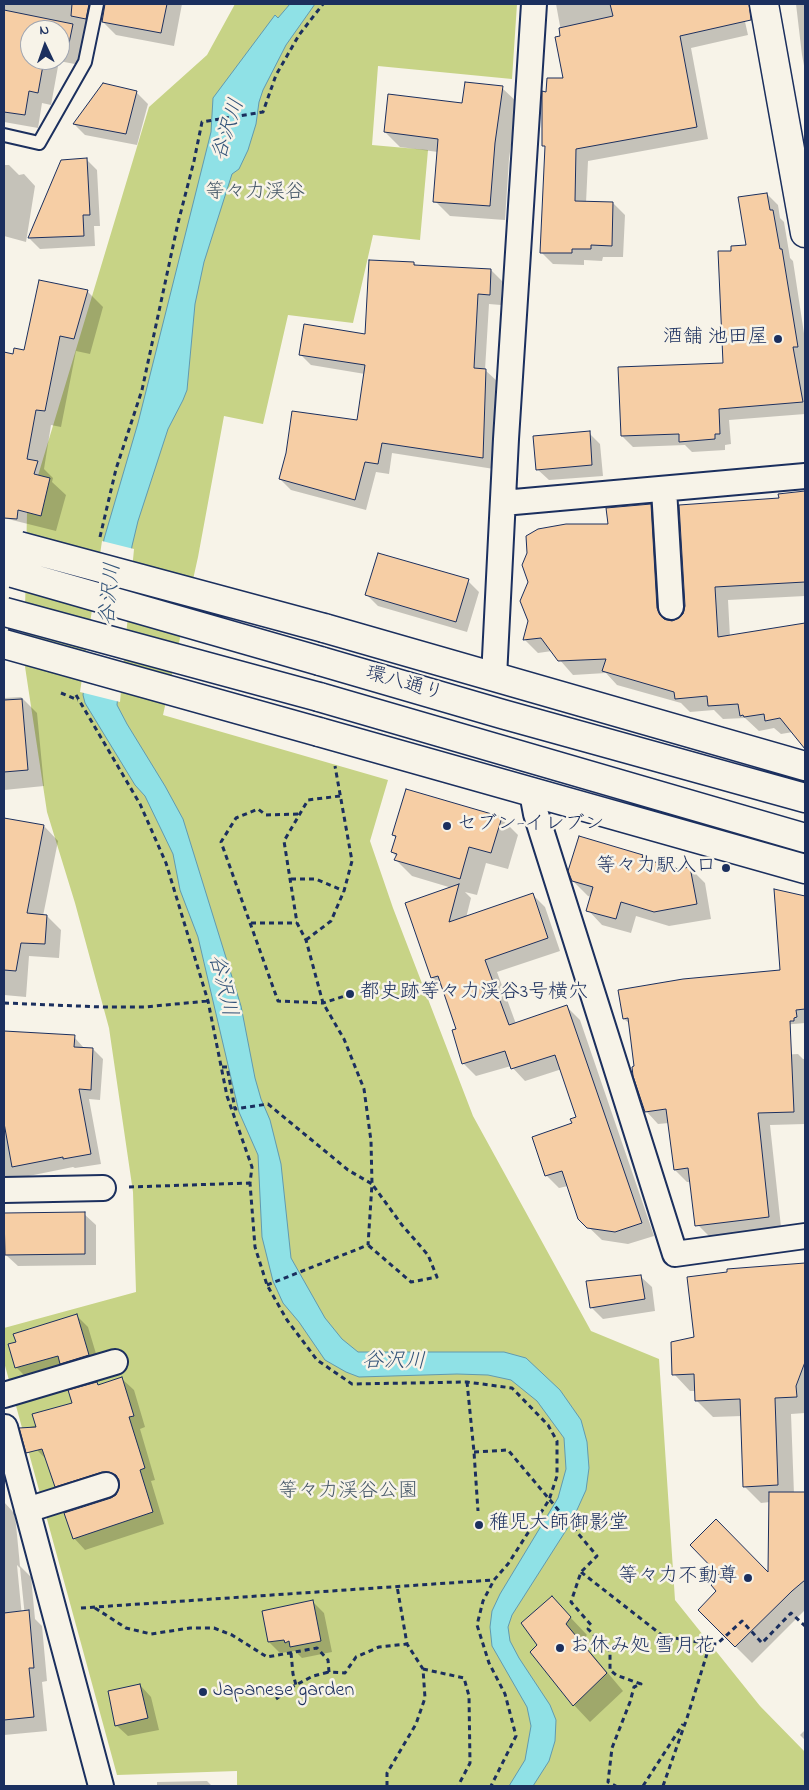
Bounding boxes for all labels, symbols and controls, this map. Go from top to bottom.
north arrow [20,20,70,70]
text: N [39,20,50,41]
water label: 谷沢川 [208,96,252,164]
park label: 等々力渓谷 [205,182,305,206]
place label: 酒舗 池田屋 [663,327,768,351]
marker: 酒舗 池田屋 [772,333,784,345]
water label: 谷沢川 [96,561,128,627]
street label: 環八通り [362,662,446,708]
place label: セブン-イレブン [457,814,604,838]
marker: セブン-イレブン [441,820,453,832]
place label: 等々力駅入口 [596,856,716,880]
marker: 等々力駅入口 [720,862,732,874]
water label: 谷沢川 [202,952,240,1020]
place label: 都史跡等々力渓谷3号横穴 [360,982,588,1006]
marker: 都史跡等々力渓谷3号横穴 [344,988,356,1000]
water label: 谷沢川 [362,1350,426,1376]
park label: 等々力渓谷公園 [278,1481,418,1505]
place label: 稚児大師御影堂 [489,1513,629,1537]
marker: 稚児大師御影堂 [473,1519,485,1531]
place label: 等々力不動尊 [618,1566,738,1590]
marker: 等々力不動尊 [742,1572,754,1584]
place label: お休み処 雪月花 [570,1636,715,1660]
marker: お休み処 雪月花 [554,1642,566,1654]
place label: Japanese garden [213,1680,354,1704]
marker: Japanese garden [197,1686,209,1698]

